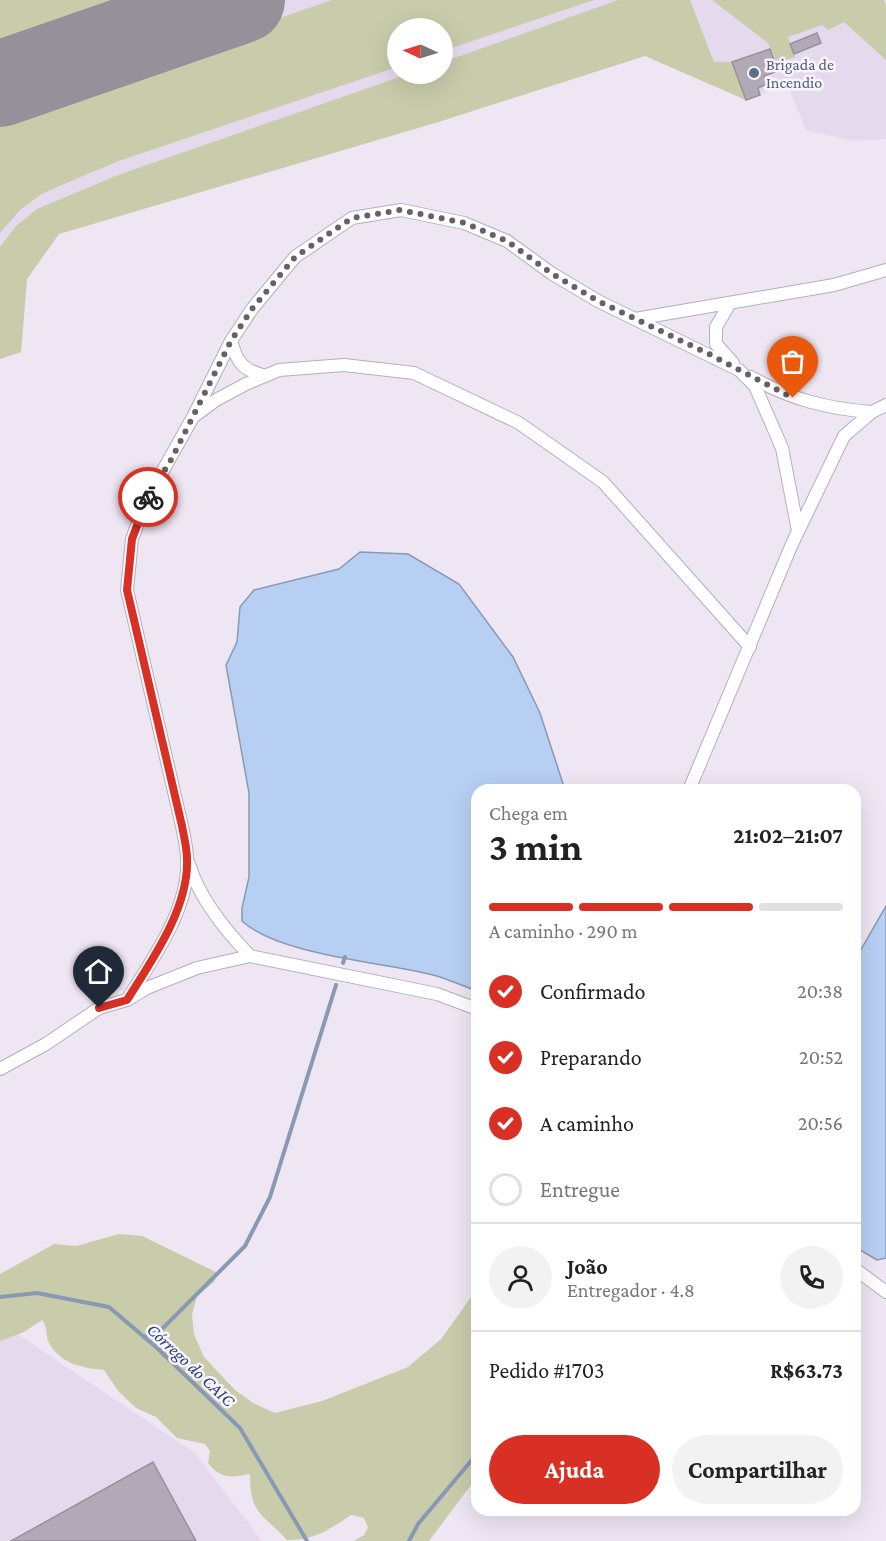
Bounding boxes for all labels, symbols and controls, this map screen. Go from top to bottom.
north arrow [387,18,453,84]
map controls [387,18,453,84]
place label: Brigada de Incendio [766,56,834,91]
marker: Brigada de Incendio [747,66,761,80]
pin [767,336,818,398]
icon: bag [776,345,809,378]
courier [118,467,178,527]
icon: bike [132,481,165,514]
text: Chega em [489,802,568,824]
text: 21:02–21:07 [733,823,843,848]
text: 3 min [489,825,582,868]
text: A caminho · 290 m [489,920,638,942]
pin [73,946,124,1008]
icon: home [82,955,115,988]
icon: check [489,975,522,1008]
text: Confirmado [540,979,646,1004]
text: 20:38 [797,980,843,1002]
icon: check [489,1041,522,1074]
text: Preparando [540,1045,642,1070]
text: 20:52 [799,1046,843,1068]
icon: check [489,1107,522,1140]
text: A caminho [540,1111,634,1136]
text: 20:56 [798,1112,843,1134]
text: Entregue [540,1177,620,1202]
button: person [489,1246,552,1309]
button: phone [780,1246,843,1309]
text: João [567,1254,608,1279]
text: Entregador · 4.8 [567,1279,695,1301]
water label: Córrego do CAIC [143,1319,239,1411]
text: Pedido #1703 [489,1358,604,1383]
text: R$63.73 [770,1358,843,1383]
button: Ajuda [489,1435,660,1504]
button: Compartilhar [672,1435,843,1504]

